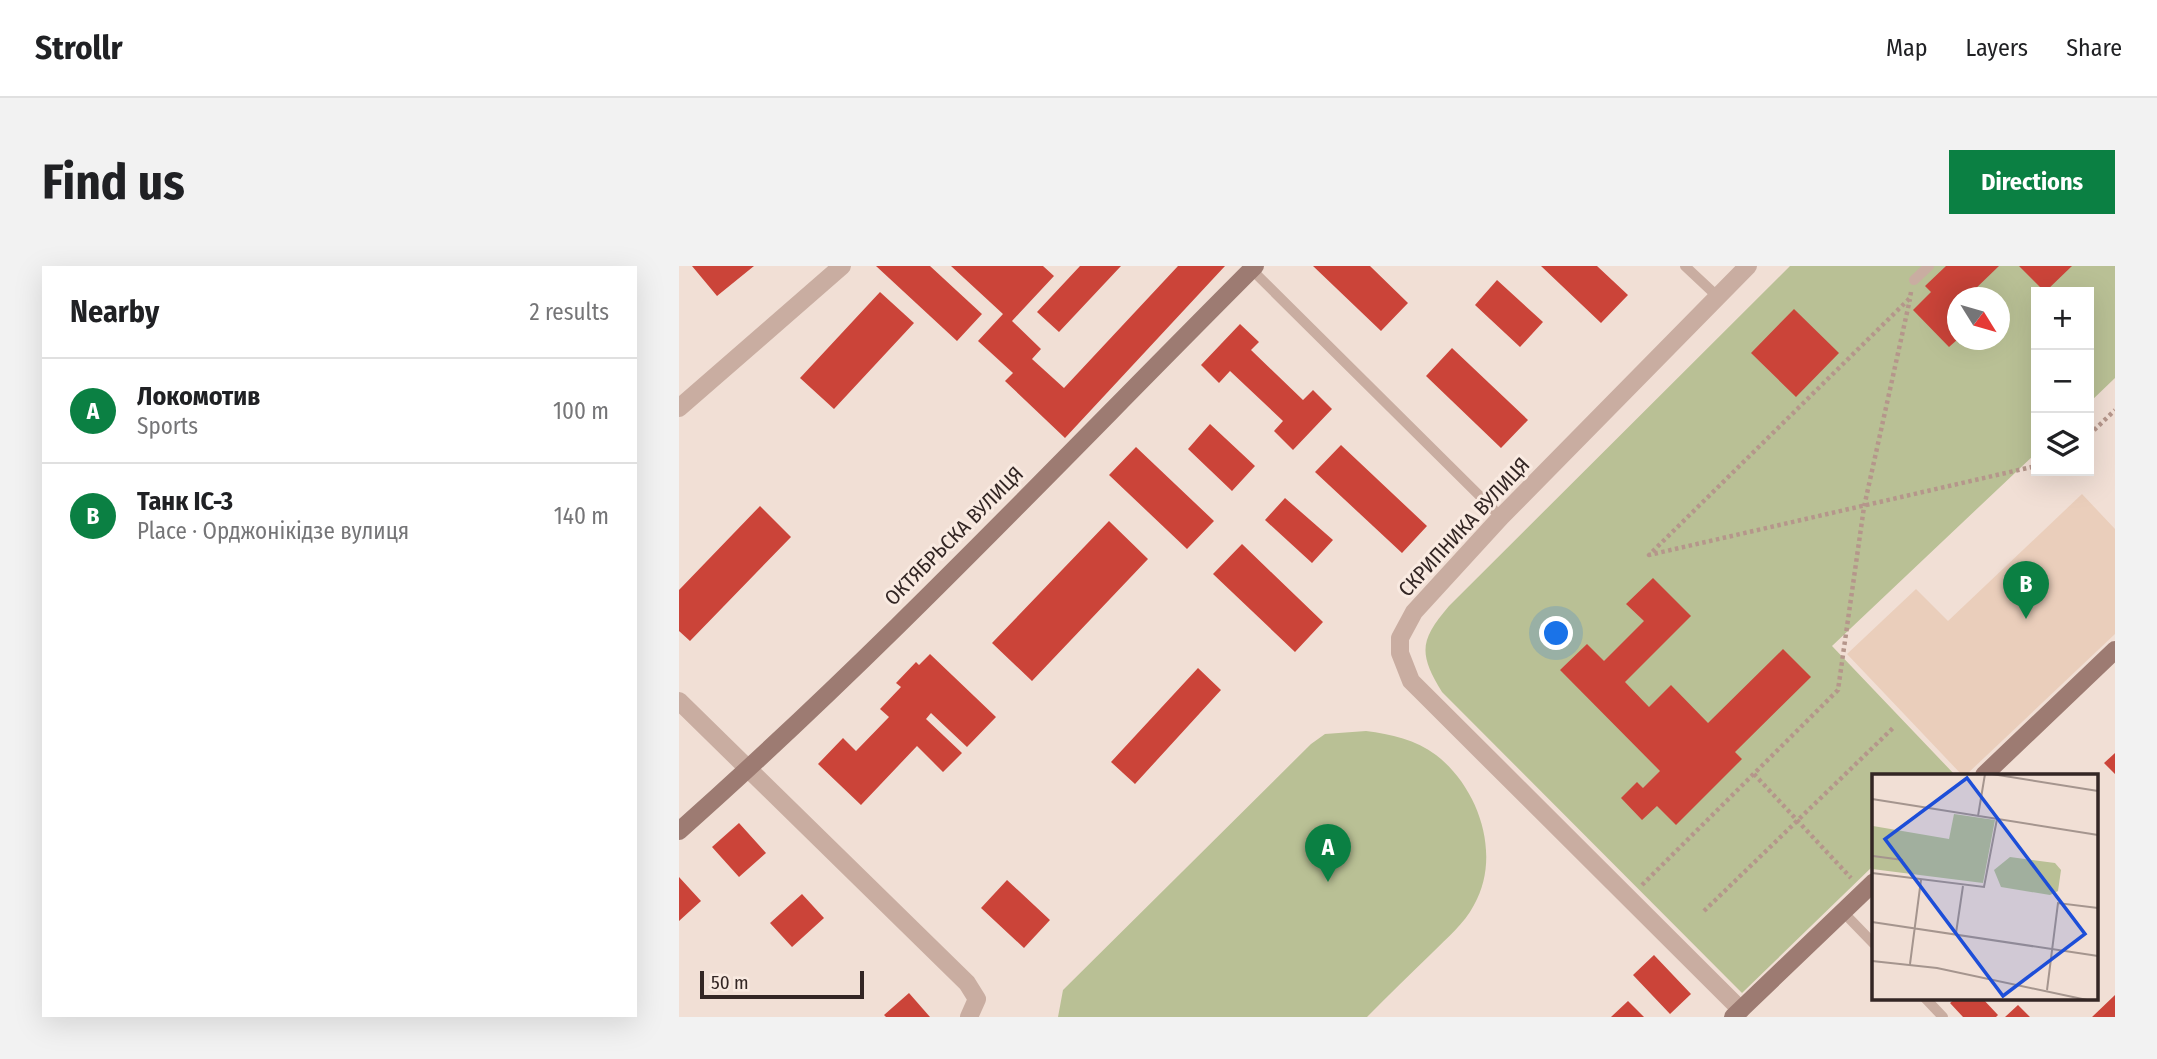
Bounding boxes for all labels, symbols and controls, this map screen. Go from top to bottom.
text: Strollr [35,28,123,68]
text: Map [1886,34,1928,62]
text: Layers [1966,34,2028,62]
text: Share [2066,34,2122,62]
button: Directions [1949,150,2115,214]
text: Find us [42,153,185,212]
north arrow [1947,287,2010,350]
map controls [2031,287,2094,476]
button: + [2031,287,2094,350]
text: Nearby [70,294,159,330]
text: 2 results [529,298,609,326]
button: − [2031,350,2094,413]
text: Локомотив [137,381,260,412]
text: A [87,397,99,425]
text: 100 m [553,397,609,425]
text: Sports [137,412,198,440]
button: layers [2031,413,2094,476]
street label: СКРИПНИКА ВУЛИЦЯ [1393,452,1535,602]
street label: ОКТЯБРЬСКА ВУЛИЦЯ [879,461,1029,611]
text: Танк ІС-3 [137,486,233,517]
text: B [87,502,99,530]
text: 140 m [554,502,609,530]
text: Place · Орджонікідзе вулиця [137,517,409,545]
pin: B [2003,561,2049,619]
your location [1539,616,1573,650]
inset map [1872,774,2098,1000]
pin: A [1305,824,1351,882]
scale bar [700,968,865,1000]
text: 50 m [711,971,749,994]

